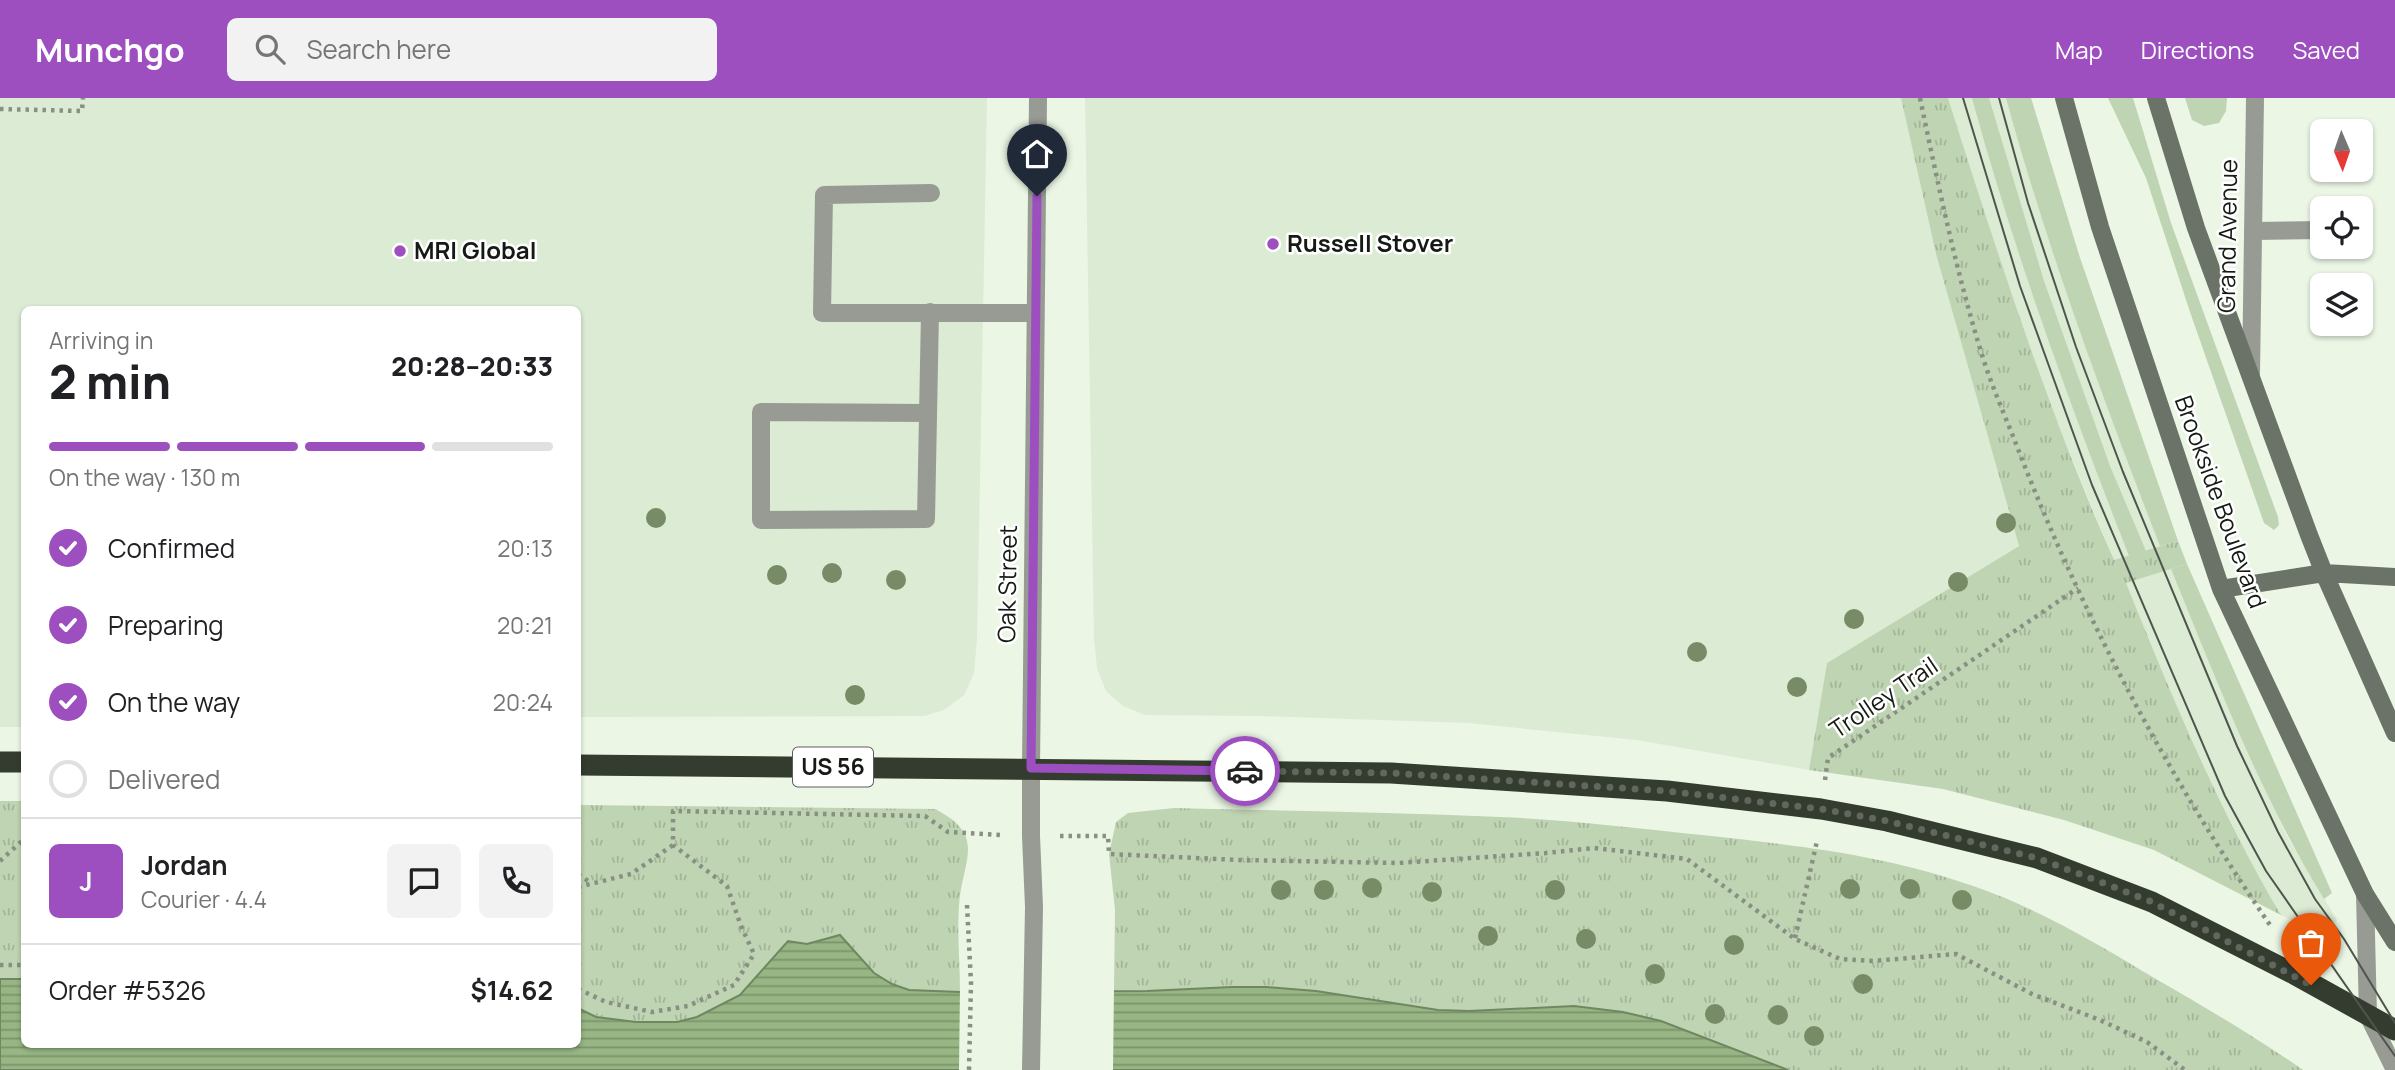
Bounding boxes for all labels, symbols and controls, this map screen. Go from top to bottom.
search box [227,18,717,81]
text: Munchgo [35,27,185,72]
icon: search [251,30,289,68]
text: Search here [307,31,451,67]
text: Map [2055,33,2103,66]
text: Directions [2141,33,2254,66]
text: Saved [2292,33,2360,66]
north arrow [2310,119,2373,182]
map controls [2310,119,2373,336]
pin [1007,124,1067,196]
icon: home [1018,135,1056,173]
street label: Grand Avenue [2209,159,2244,313]
button: locate [2310,196,2373,259]
place label: Russell Stover [1287,226,1453,259]
place label: MRI Global [414,233,536,266]
marker: Russell Stover [1265,236,1281,252]
marker: MRI Global [392,243,408,259]
button: layers [2310,273,2373,336]
text: Arriving in [49,324,154,356]
text: 20:28–20:33 [391,348,553,384]
text: 2 min [49,350,171,413]
street label: Brookside Boulevard [2168,391,2275,612]
text: On the way · 130 m [49,461,240,493]
street label: Oak Street [989,525,1024,643]
icon: check [49,529,87,567]
text: Confirmed [108,530,235,566]
text: 20:13 [497,532,553,564]
icon: check [49,606,87,644]
text: Preparing [108,607,224,643]
text: 20:21 [497,609,553,641]
street label: Trolley Trail [1823,648,1944,745]
icon: check [49,683,87,721]
text: On the way [108,684,240,720]
text: 20:24 [493,686,553,718]
courier [1210,736,1280,806]
road number: US 56 [793,748,873,786]
icon: car [1226,752,1264,790]
text: Delivered [108,761,220,797]
button: chat [387,844,461,918]
button: phone [479,844,553,918]
text: Jordan [141,847,227,883]
text: J [79,863,93,899]
text: Courier · 4.4 [141,883,267,915]
pin [2281,913,2341,985]
icon: bag [2292,924,2330,962]
text: Order #5326 [49,972,206,1008]
text: $14.62 [470,972,553,1008]

